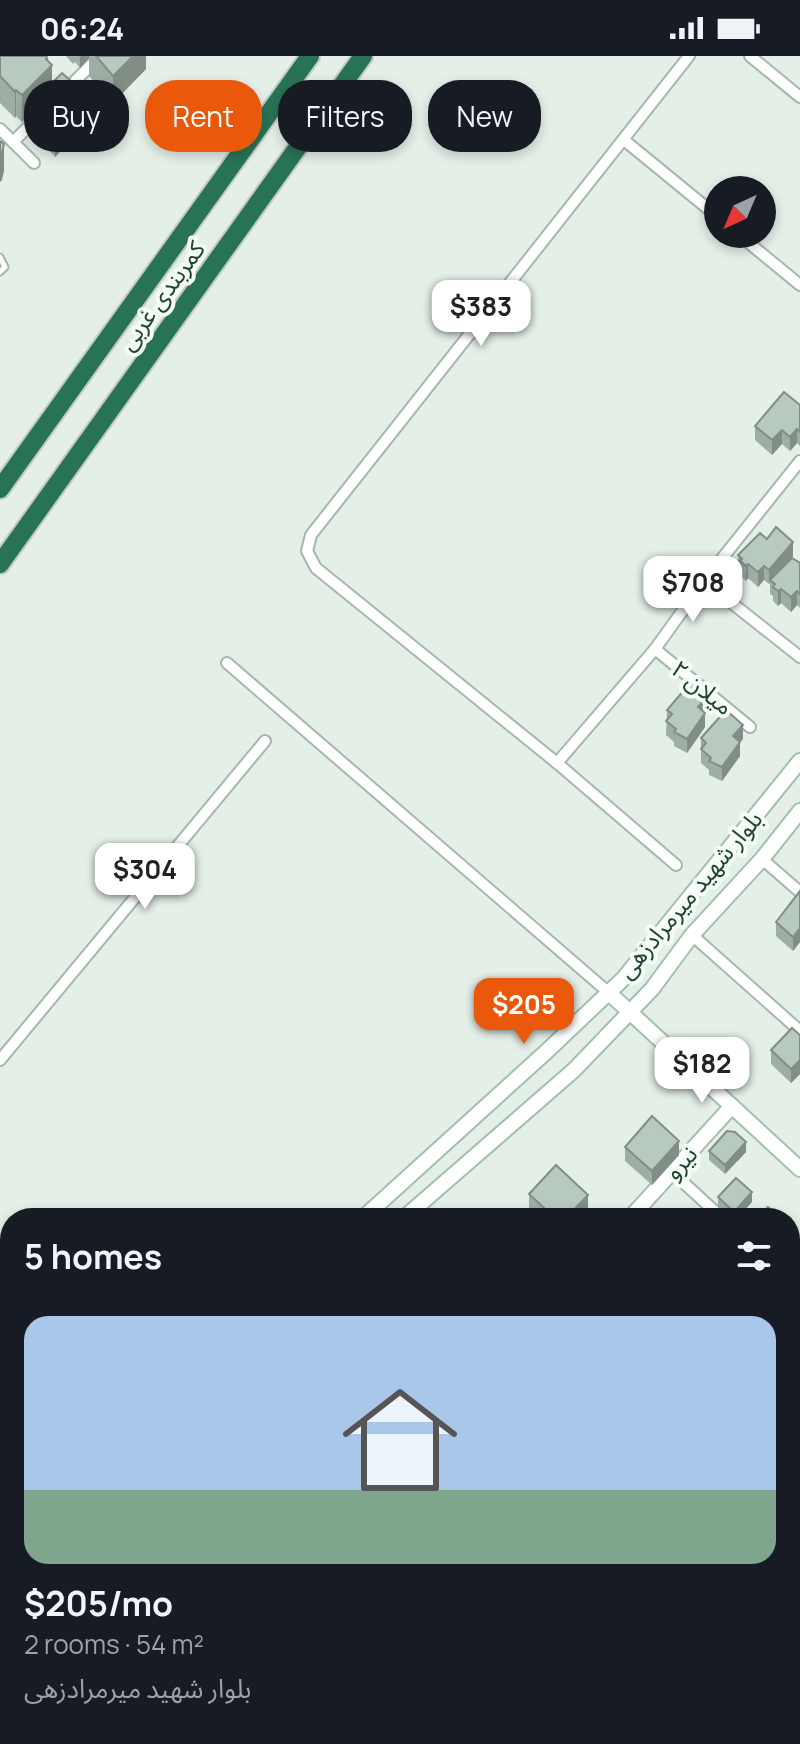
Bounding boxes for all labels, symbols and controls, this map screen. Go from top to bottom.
text: 06:24 [40,8,124,49]
chip: Buy [24,80,129,152]
chip: Rent [145,80,262,152]
chip: Filters [278,80,412,152]
chip: New [428,80,541,152]
north arrow [704,176,776,248]
map controls [704,176,776,248]
street label: کمربندی غربی [110,233,212,357]
pin: $383 [434,280,528,348]
text: $383 [450,288,512,324]
pin: $708 [646,556,740,624]
text: $708 [661,564,725,600]
street label: میلان ۲ [665,652,741,722]
street label: بلوار شهید میرمرادزهی [609,803,769,985]
pin: $304 [98,843,192,911]
text: $304 [113,851,177,887]
pin: $205 [477,978,571,1046]
text: $205 [492,986,556,1022]
pin: $182 [655,1037,749,1105]
text: $182 [672,1045,732,1081]
street label: نیرو [656,1138,704,1186]
text: 5 homes [24,1233,162,1279]
icon: filters [732,1234,776,1278]
icon: home [328,1368,472,1512]
text: $205/mo [24,1580,173,1626]
text: 2 rooms · 54 m² [24,1626,204,1662]
text: بلوار شهید میرمرادزهی [24,1670,251,1706]

